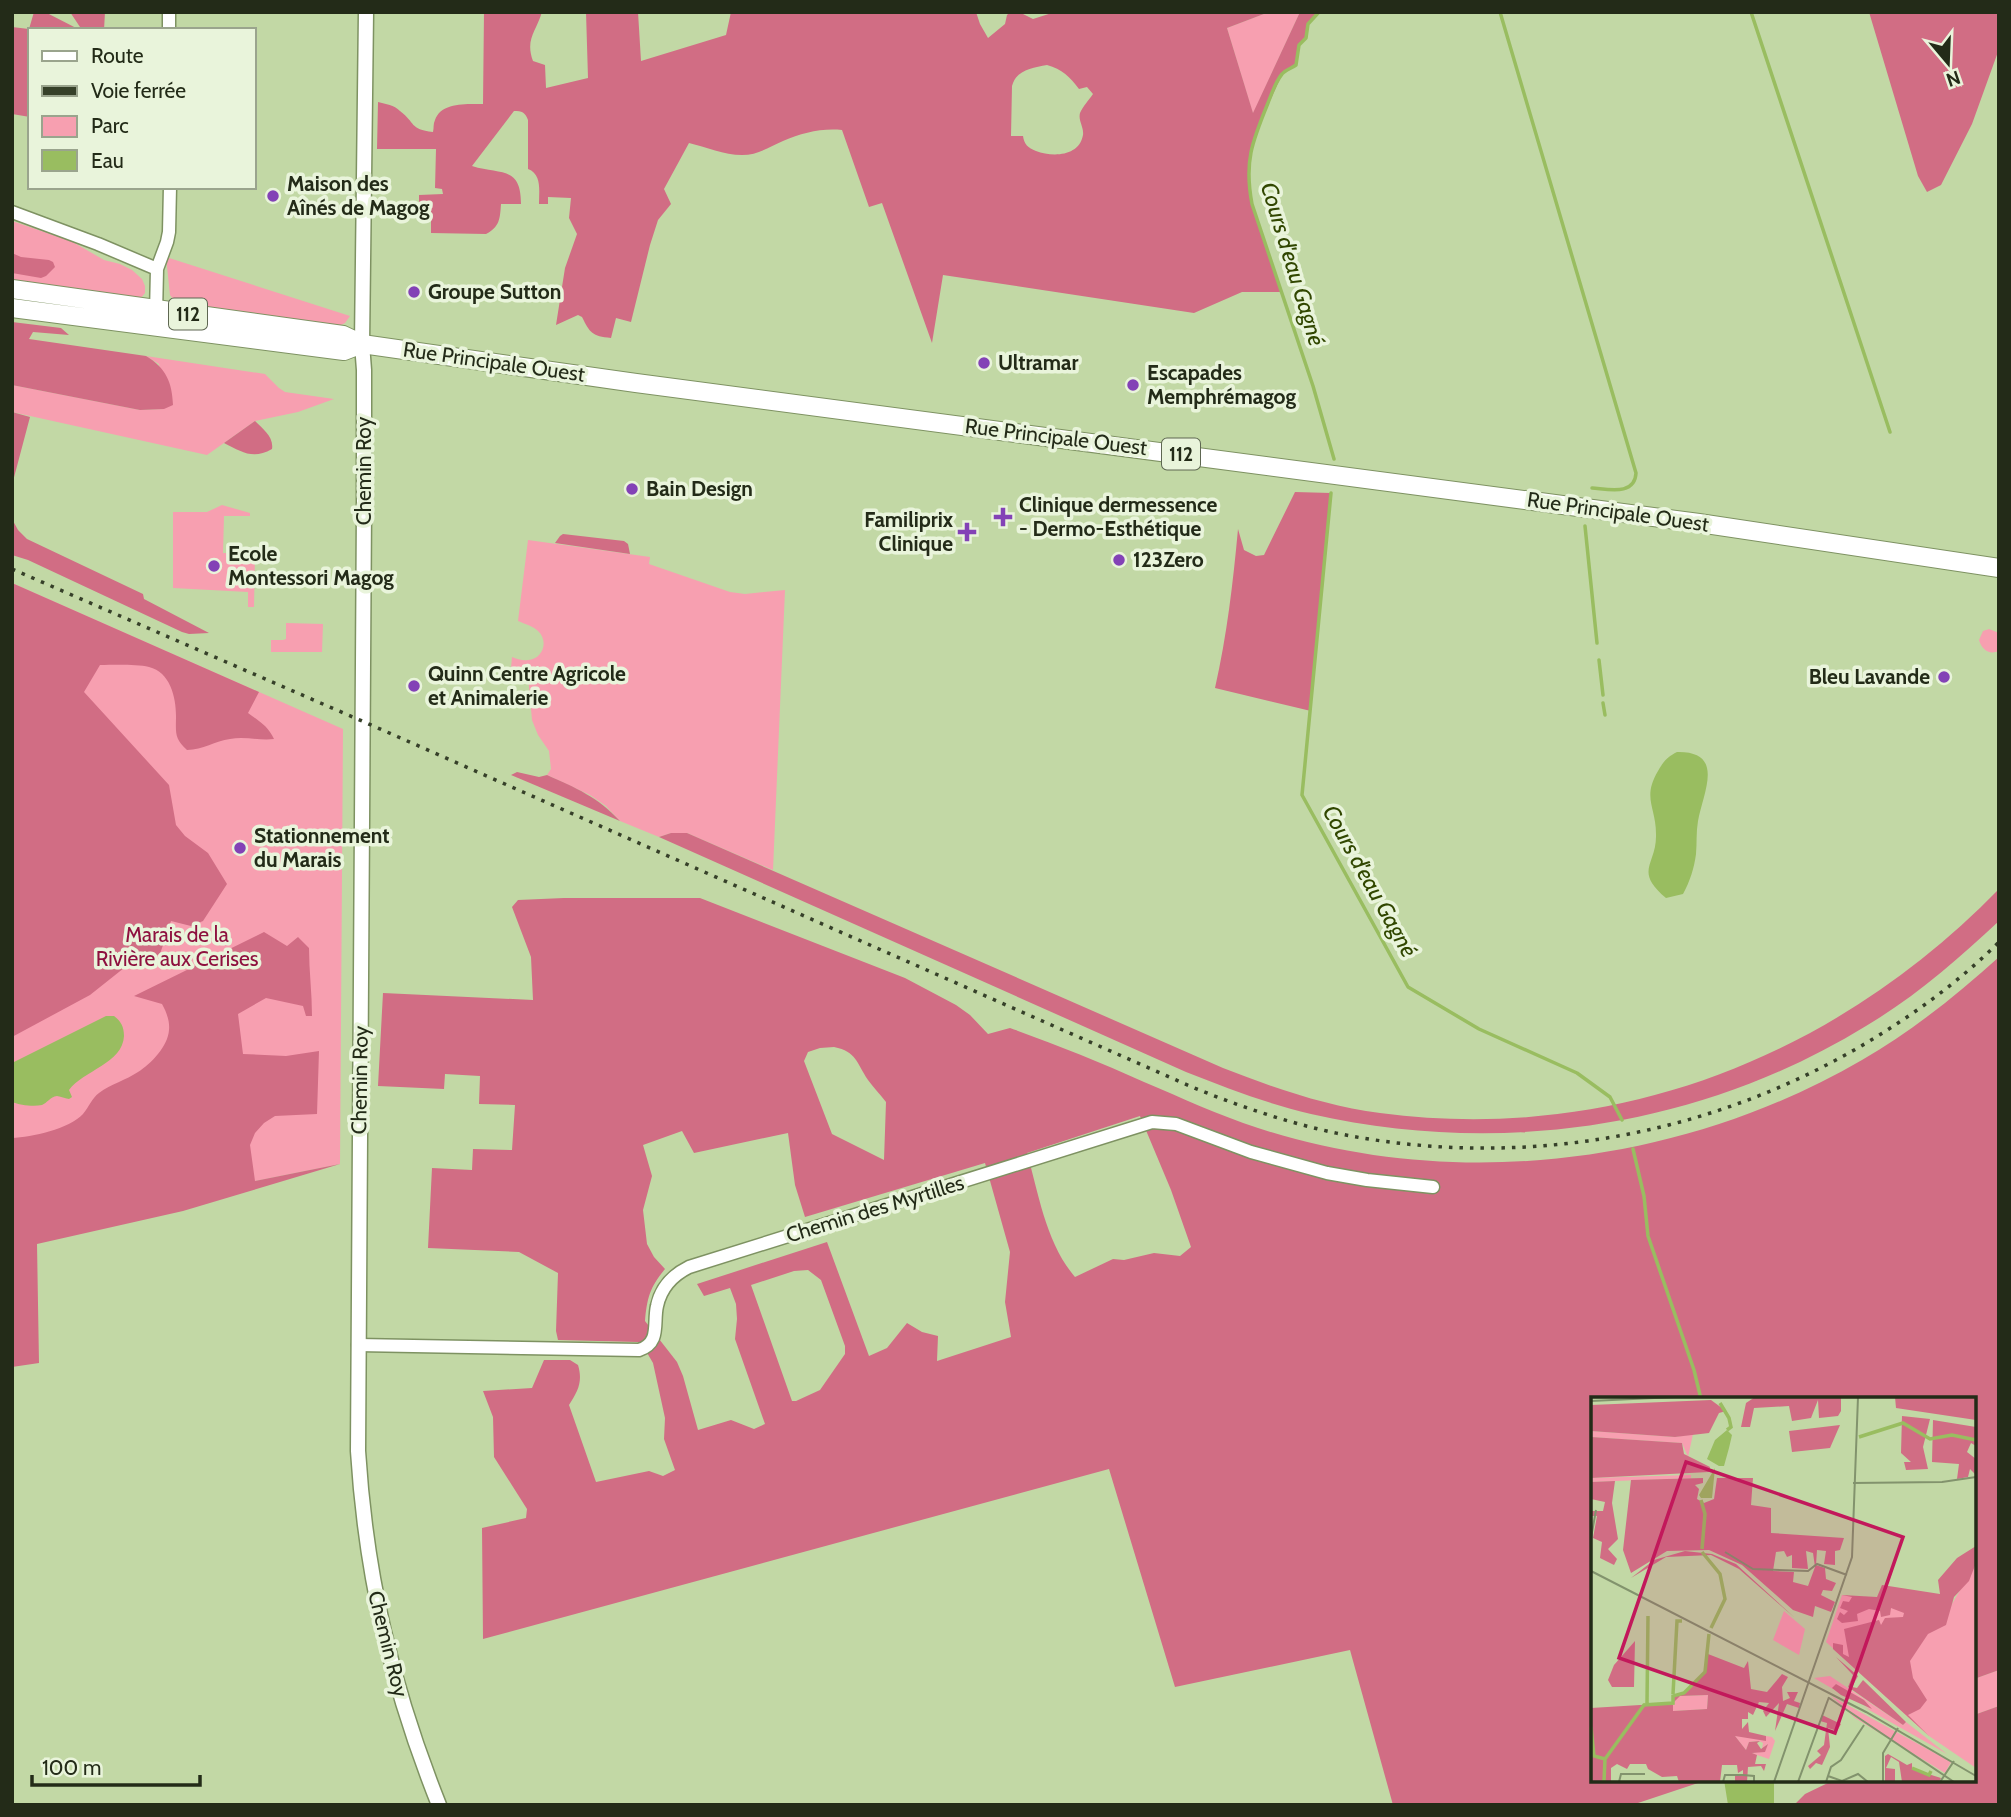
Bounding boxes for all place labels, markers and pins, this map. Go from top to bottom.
place label: Maison des Aînés de Magog [287,171,430,220]
marker: Maison des Aînés de Magog [265,188,281,204]
place label: Groupe Sutton [428,279,561,304]
marker: Groupe Sutton [406,284,422,300]
place label: Ultramar [998,350,1078,375]
marker: Ultramar [976,355,992,371]
place label: Escapades Memphrémagog [1147,360,1297,409]
marker: Escapades Memphrémagog [1125,377,1141,393]
place label: Bain Design [646,476,753,501]
marker: Bain Design [624,481,640,497]
place label: Clinique dermessence - Dermo-Esthétique [1019,492,1218,541]
place label: Familiprix Clinique [864,507,954,556]
marker: Clinique dermessence - Dermo-Esthétique [993,507,1013,527]
marker: Familiprix Clinique [959,524,975,540]
place label: Ecole Montessori Magog [228,541,394,590]
place label: 123Zero [1133,547,1204,572]
marker: 123Zero [1111,552,1127,568]
marker: Ecole Montessori Magog [206,558,222,574]
place label: Quinn Centre Agricole et Animalerie [428,661,626,710]
place label: Bleu Lavande [1809,664,1930,689]
marker: Bleu Lavande [1936,669,1952,685]
marker: Quinn Centre Agricole et Animalerie [406,678,422,694]
place label: Stationnement du Marais [254,823,389,872]
marker: Stationnement du Marais [232,840,248,856]

